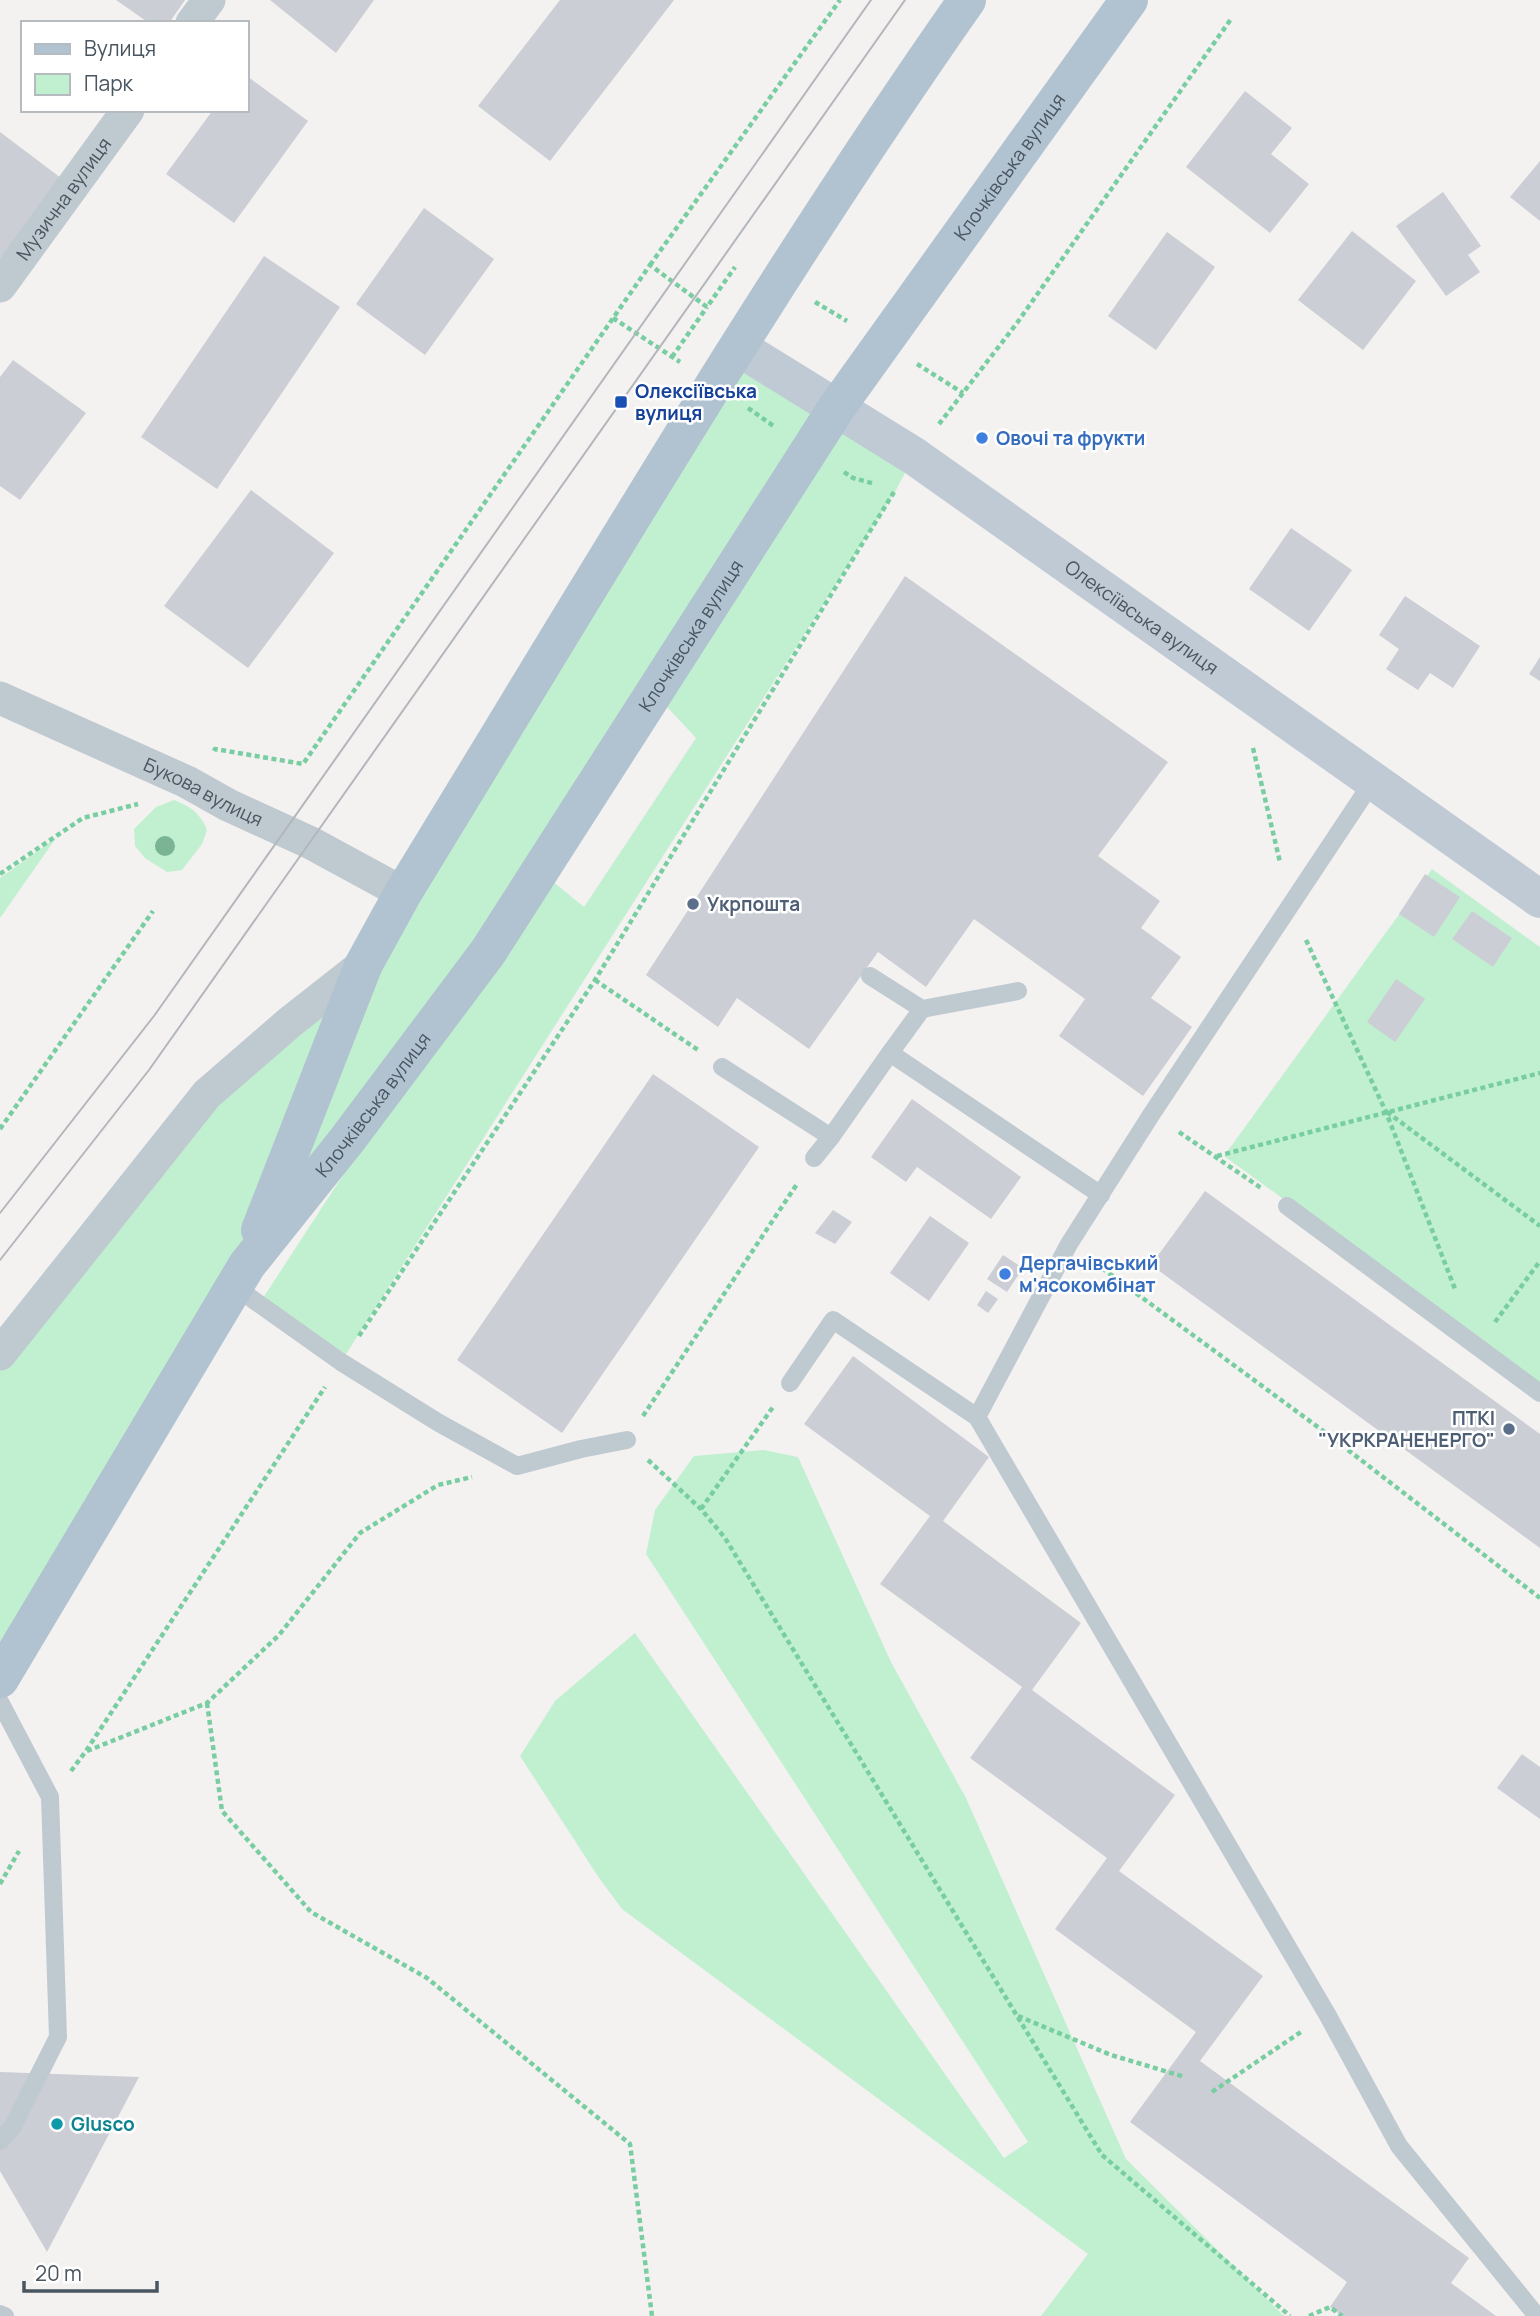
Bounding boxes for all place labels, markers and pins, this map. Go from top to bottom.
place label: Олексіївська вулиця [635,378,757,426]
marker: Олексіївська вулиця [613,394,629,410]
place label: Овочі та фрукти [996,425,1145,451]
marker: Овочі та фрукти [974,430,990,446]
place label: Укрпошта [707,891,800,917]
marker: Укрпошта [685,896,701,912]
place label: Дергачівський м'ясокомбінат [1019,1250,1158,1298]
marker: Дергачівський м'ясокомбінат [997,1266,1013,1282]
place label: ПТКІ "УКРКРАНЕНЕРГО" [1318,1405,1495,1453]
marker: ПТКІ "УКРКРАНЕНЕРГО" [1501,1421,1517,1437]
place label: Glusco [71,2111,135,2137]
marker: Glusco [49,2116,65,2132]

